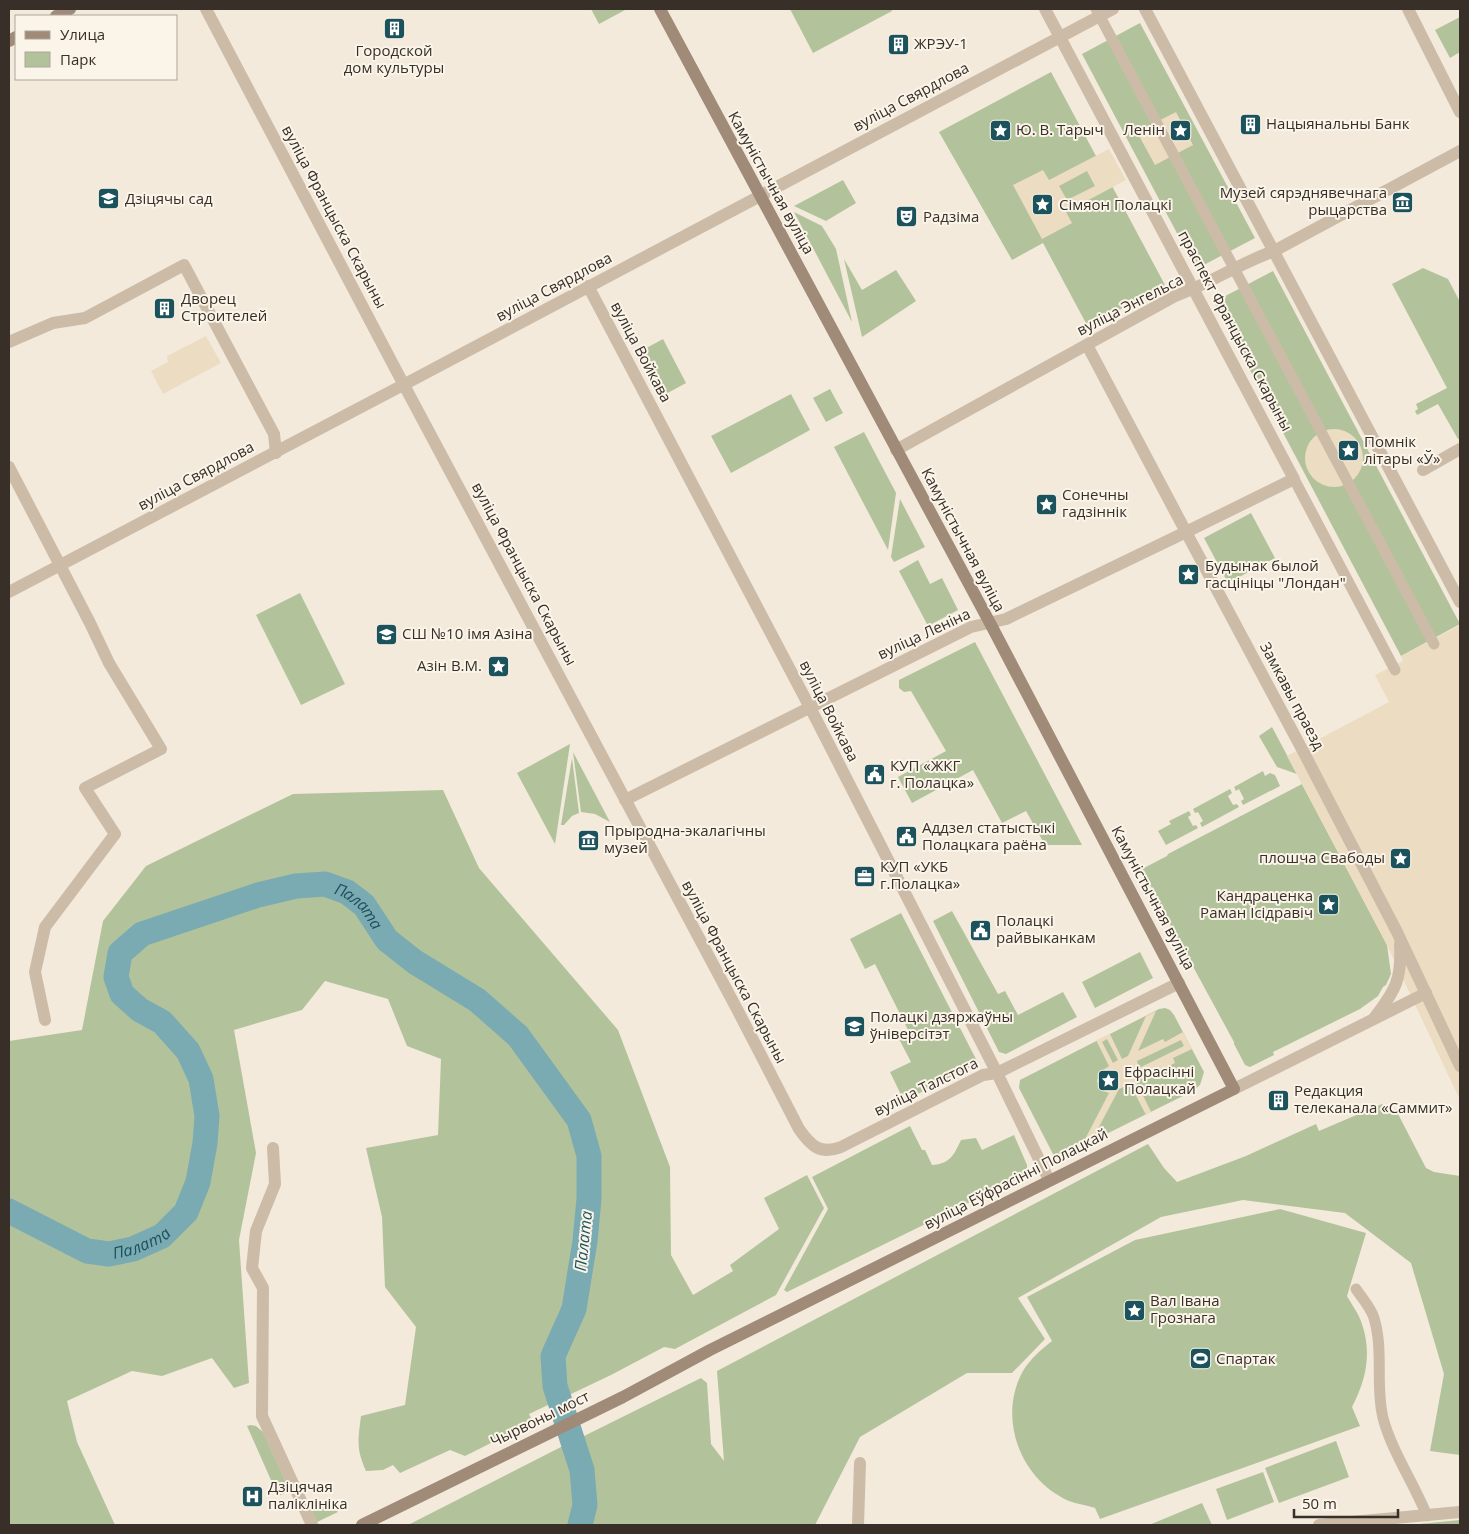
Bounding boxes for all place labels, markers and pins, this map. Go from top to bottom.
building icon: Городской дом культуры [382,16,406,40]
building icon: ЖРЭУ-1 [886,32,910,56]
place label: ЖРЭУ-1 [914,33,968,53]
place label: Городской дом культуры [344,40,444,77]
building icon: Нацыянальны Банк [1238,112,1262,136]
place label: Нацыянальны Банк [1266,113,1410,133]
place icon: Ю. В. Тарыч [988,118,1012,142]
place icon: Ленін [1169,118,1193,142]
place label: Ю. В. Тарыч [1016,119,1103,139]
place label: Ленін [1123,119,1165,139]
place label: Музей сярэднявечнага рыцарства [1220,182,1387,219]
school or university icon: Дзіцячы сад [97,187,121,211]
place label: Дзіцячы сад [125,188,213,208]
museum icon: Музей сярэднявечнага рыцарства [1391,190,1415,214]
place icon: Сімяон Полацкі [1031,193,1055,217]
place label: Сімяон Полацкі [1059,194,1172,214]
theatre icon: Радзіма [895,205,919,229]
place label: Радзіма [923,206,979,226]
place label: Дворец Строителей [181,288,267,325]
building icon: Дворец Строителей [153,296,177,320]
place label: Помнік літары «Ў» [1364,431,1441,468]
place icon: Помнік літары «Ў» [1336,439,1360,463]
place label: Сонечны гадзіннік [1062,484,1129,521]
place icon: Сонечны гадзіннік [1034,492,1058,516]
place label: Будынак былой гасцініцы "Лондан" [1205,555,1346,592]
place icon: Будынак былой гасцініцы "Лондан" [1177,563,1201,587]
school or university icon: СШ №10 імя Азіна [374,622,398,646]
place label: СШ №10 імя Азіна [402,623,533,643]
place icon: Азін В.М. [486,654,510,678]
place label: Азін В.М. [417,655,482,675]
place label: КУП «ЖКГ г. Полацка» [890,755,974,792]
public building icon: КУП «ЖКГ г. Полацка» [862,763,886,787]
place label: Аддзел статыстыкі Полацкага раёна [922,817,1055,854]
place label: Прыродна-экалагічны музей [604,820,766,857]
public building icon: Аддзел статыстыкі Полацкага раёна [894,825,918,849]
museum icon: Прыродна-экалагічны музей [576,828,600,852]
place icon: плошча Свабоды [1389,846,1413,870]
place label: плошча Свабоды [1259,847,1385,867]
place label: КУП «УКБ г.Полацка» [880,856,960,893]
office icon: КУП «УКБ г.Полацка» [852,864,876,888]
place label: Кандраценка Раман Ісідравіч [1200,885,1313,922]
place icon: Кандраценка Раман Ісідравіч [1317,893,1341,917]
place label: Полацкі райвыканкам [996,910,1096,947]
public building icon: Полацкі райвыканкам [968,918,992,942]
place label: Полацкі дзяржаўны ўніверсітэт [870,1006,1013,1043]
school or university icon: Полацкі дзяржаўны ўніверсітэт [842,1014,866,1038]
place label: Ефрасінні Полацкай [1124,1061,1196,1098]
place icon: Ефрасінні Полацкай [1096,1069,1120,1093]
place label: Редакция телеканала «Саммит» [1294,1080,1452,1117]
building icon: Редакция телеканала «Саммит» [1266,1088,1290,1112]
place label: Вал Івана Грознага [1150,1290,1219,1327]
place icon: Вал Івана Грознага [1122,1298,1146,1322]
sports icon: Спартак [1188,1347,1212,1371]
place label: Спартак [1216,1348,1276,1368]
place label: Дзіцячая паліклініка [268,1476,348,1513]
hospital icon: Дзіцячая паліклініка [240,1484,264,1508]

